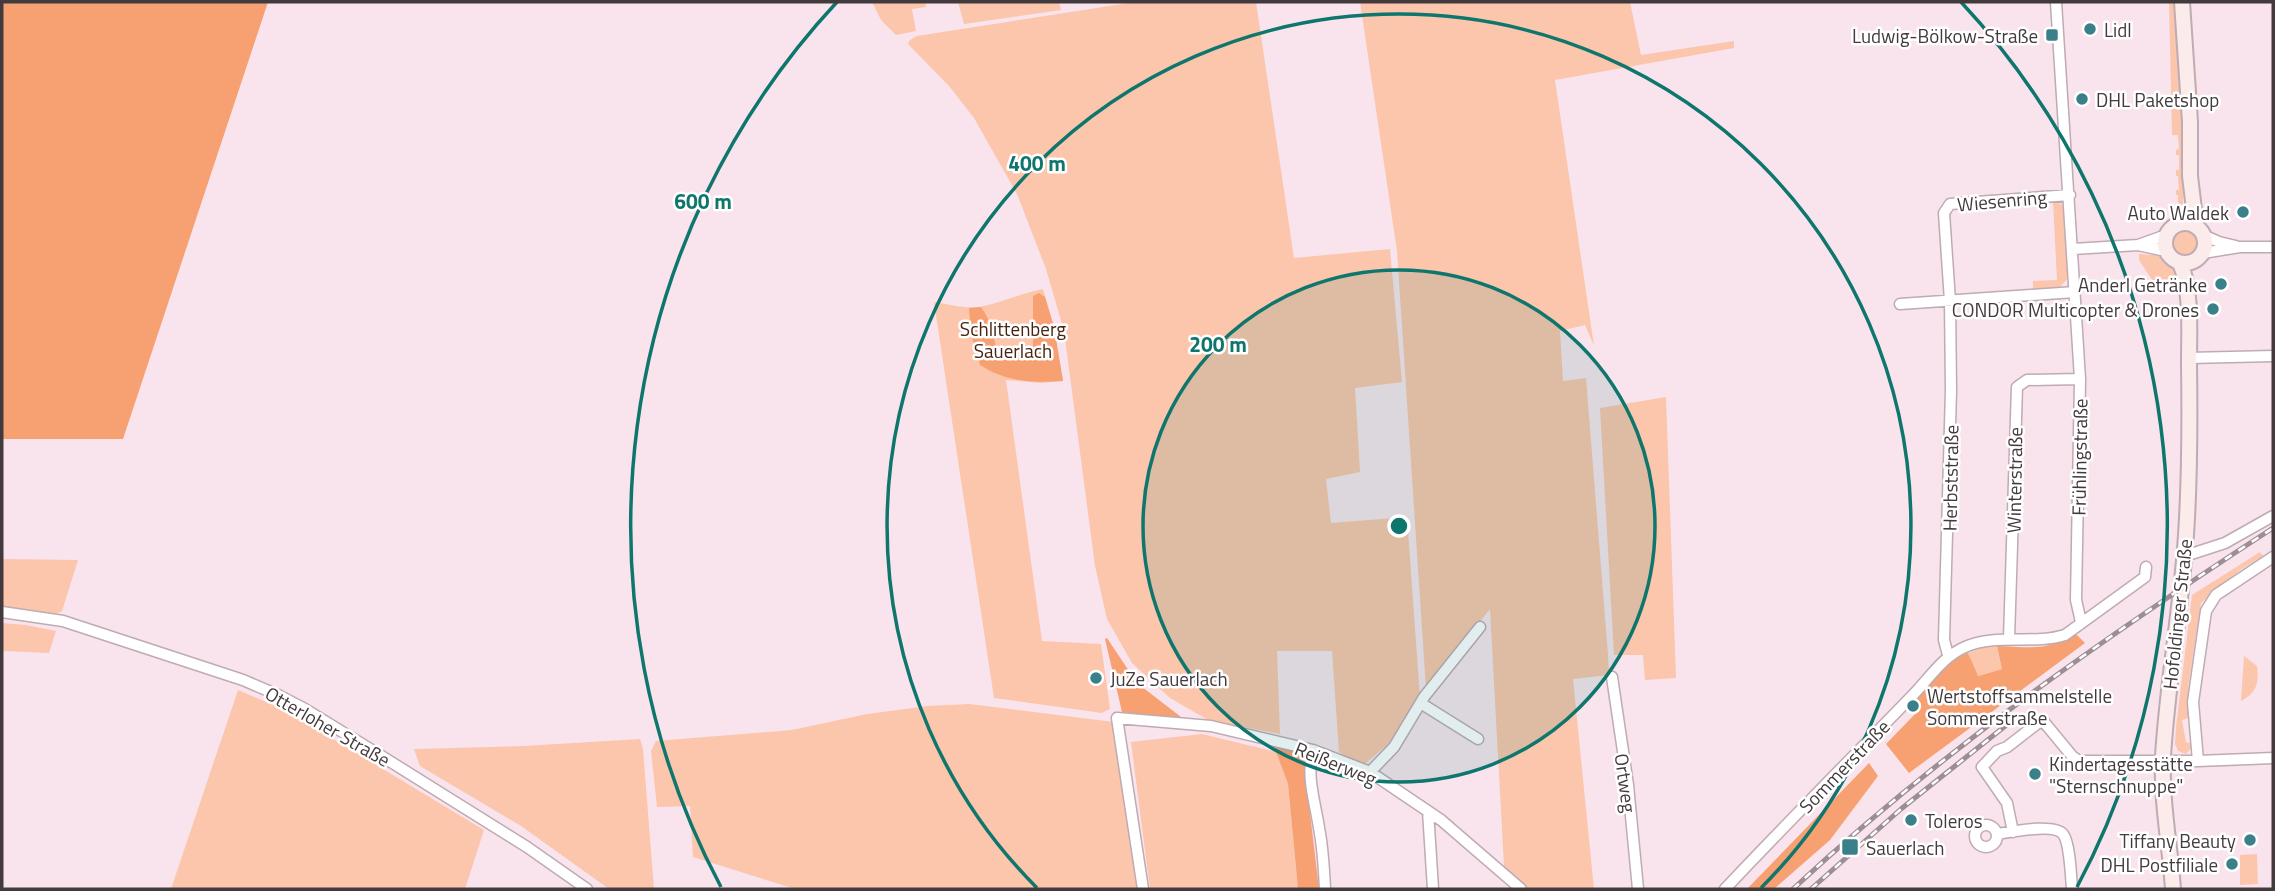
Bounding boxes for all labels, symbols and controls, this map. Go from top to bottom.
place label: Lidl [2104,15,2132,44]
place label: Ludwig-Bölkow-Straße [1852,21,2038,50]
marker: Lidl [2082,21,2098,37]
marker: Ludwig-Bölkow-Straße [2044,27,2060,43]
place label: DHL Paketshop [2096,85,2219,114]
marker: DHL Paketshop [2074,91,2090,107]
text: 400 m [1008,147,1066,179]
street label: Wiesenring [1956,182,2048,218]
text: 600 m [674,185,732,217]
place label: Auto Waldek [2128,198,2229,227]
marker: Auto Waldek [2235,204,2251,220]
place label: Anderl Getränke [2078,270,2207,299]
marker: Anderl Getränke [2213,276,2229,292]
place label: CONDOR Multicopter & Drones [1952,295,2199,324]
marker: CONDOR Multicopter & Drones [2205,301,2221,317]
park label: Schlittenberg Sauerlach [960,314,1066,365]
text: 200 m [1189,328,1247,360]
street label: Frühlingstraße [2063,398,2095,516]
street label: Herbststraße [1935,425,1965,531]
street label: Winterstraße [1999,427,2029,533]
centre of rings [1387,514,1411,538]
street label: Hofoldinger Straße [2155,537,2199,691]
place label: JuZe Sauerlach [1110,664,1228,693]
marker: JuZe Sauerlach [1088,670,1104,686]
street label: Otterloher Straße [260,678,396,774]
place label: Wertstoffsammelstelle Sommerstraße [1927,681,2112,732]
marker: Wertstoffsammelstelle Sommerstraße [1905,698,1921,714]
street label: Sommerstraße [1792,713,1896,819]
street label: Reißerweg [1291,733,1382,793]
place label: Kindertagesstätte "Sternschnuppe" [2049,749,2193,800]
street label: Ortweg [1607,752,1645,815]
marker: Kindertagesstätte "Sternschnuppe" [2027,766,2043,782]
place label: Toleros [1925,806,1983,835]
marker: Toleros [1903,812,1919,828]
place label: Tiffany Beauty [2120,826,2236,855]
marker: Tiffany Beauty [2242,832,2258,848]
place label: Sauerlach [1866,833,1944,862]
marker: Sauerlach [1840,837,1860,857]
place label: DHL Postfiliale [2100,850,2218,879]
marker: DHL Postfiliale [2224,856,2240,872]

